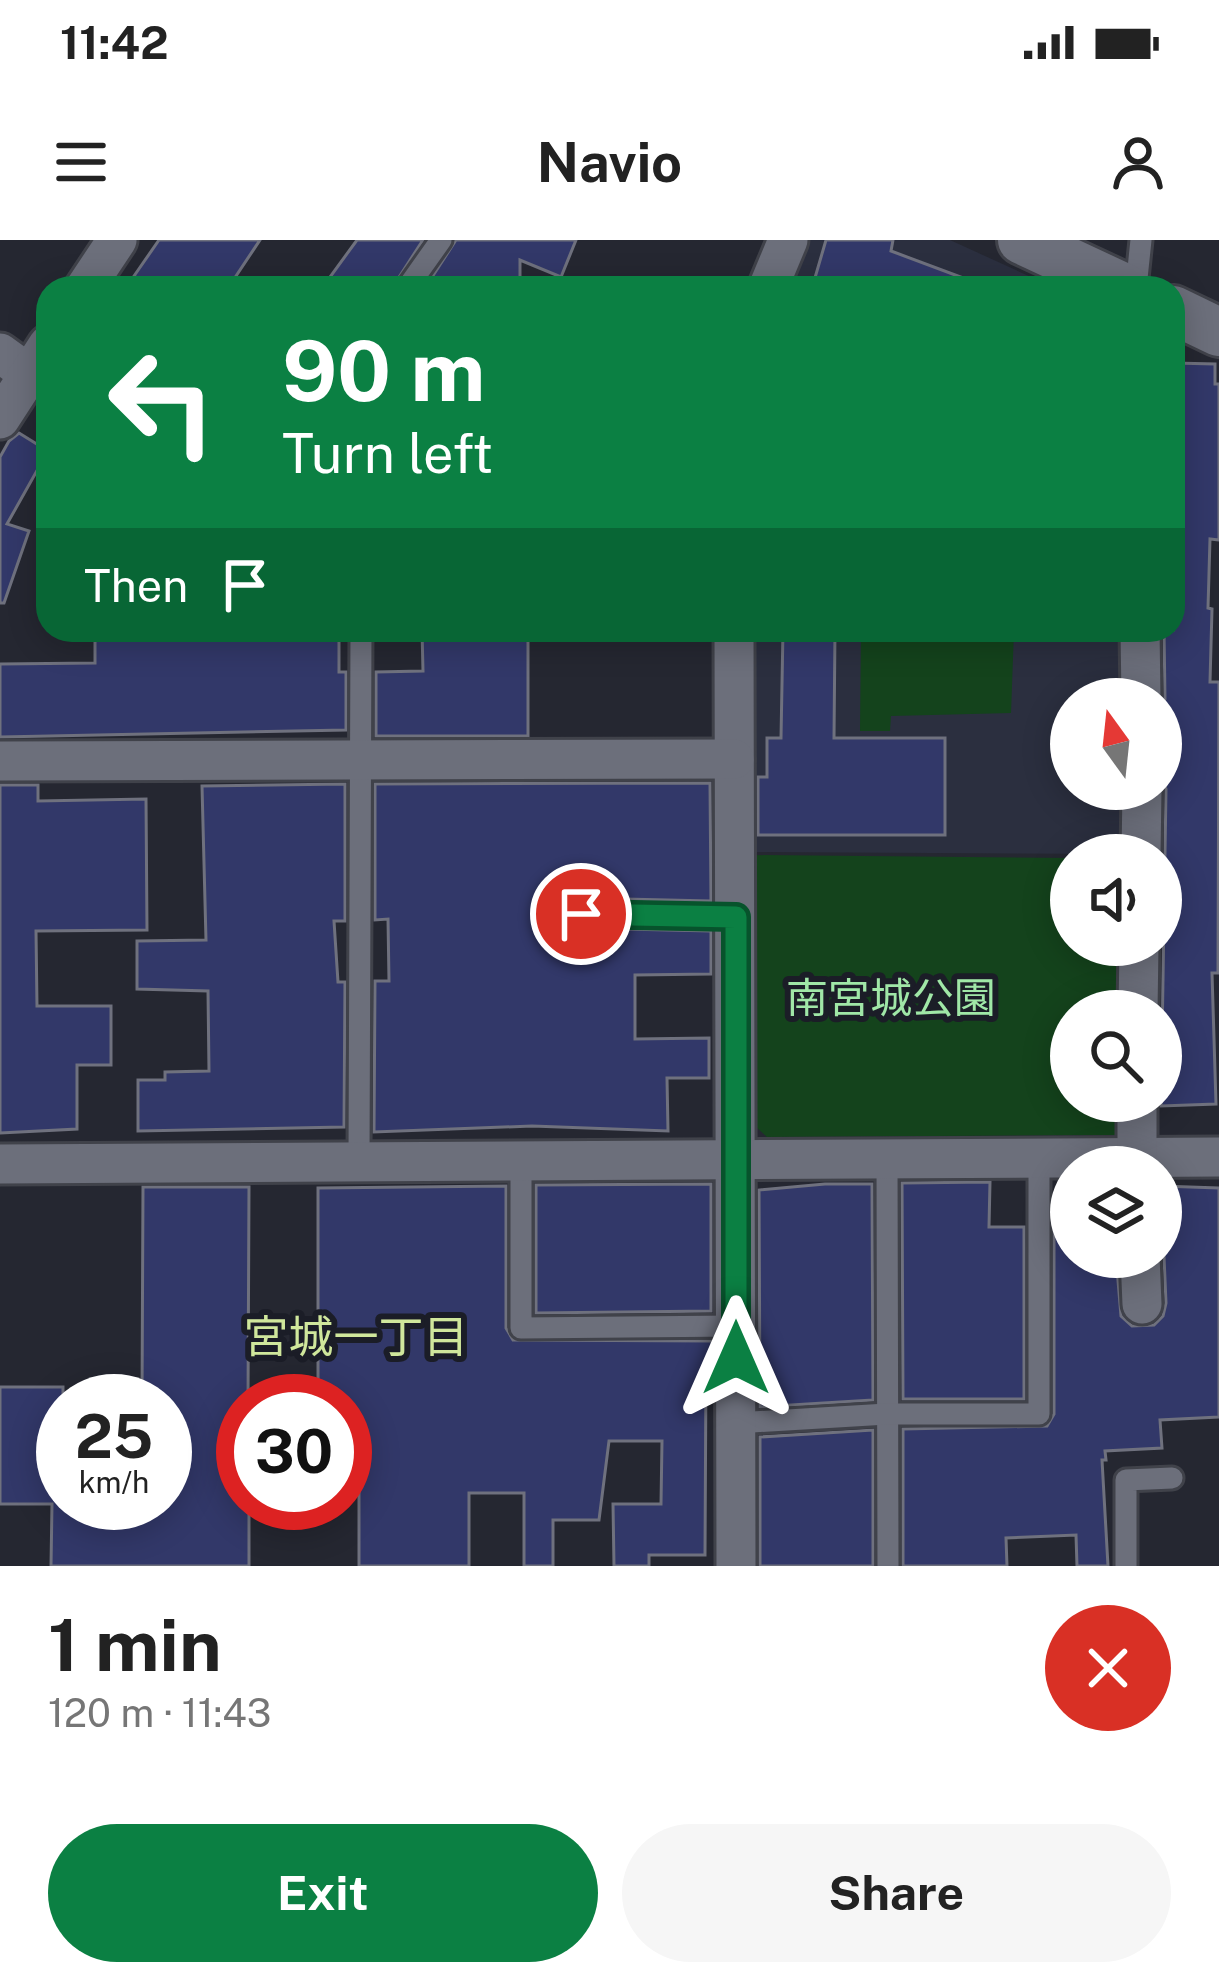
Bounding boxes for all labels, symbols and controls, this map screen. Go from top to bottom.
text: 11:42 [60,16,169,69]
icon: menu [48,129,114,195]
icon: person [1105,129,1171,195]
text: Navio [537,131,682,194]
text: 90 m [282,321,485,420]
icon: left [84,324,240,480]
text: Turn left [282,422,493,485]
icon: arrive [212,552,278,618]
text: Then [84,559,188,612]
north arrow [1050,678,1182,810]
map controls [1050,678,1182,1278]
button: sound [1050,834,1182,966]
pin [530,863,632,965]
icon: arrive [548,881,614,947]
park label: 南宮城公園 [786,973,996,1022]
button: search [1050,990,1182,1122]
button: layers [1050,1146,1182,1278]
position arrow [673,1295,799,1421]
district label: 宮城一丁目 [243,1310,469,1363]
speed limit sign: 30 [216,1374,372,1530]
text: 25 [75,1401,153,1472]
text: km/h [79,1464,149,1500]
text: 1 min [48,1603,222,1687]
button: close [1045,1605,1171,1731]
text: 120 m · 11:43 [48,1690,271,1736]
button: Exit [48,1824,598,1962]
button: Share [622,1824,1171,1962]

